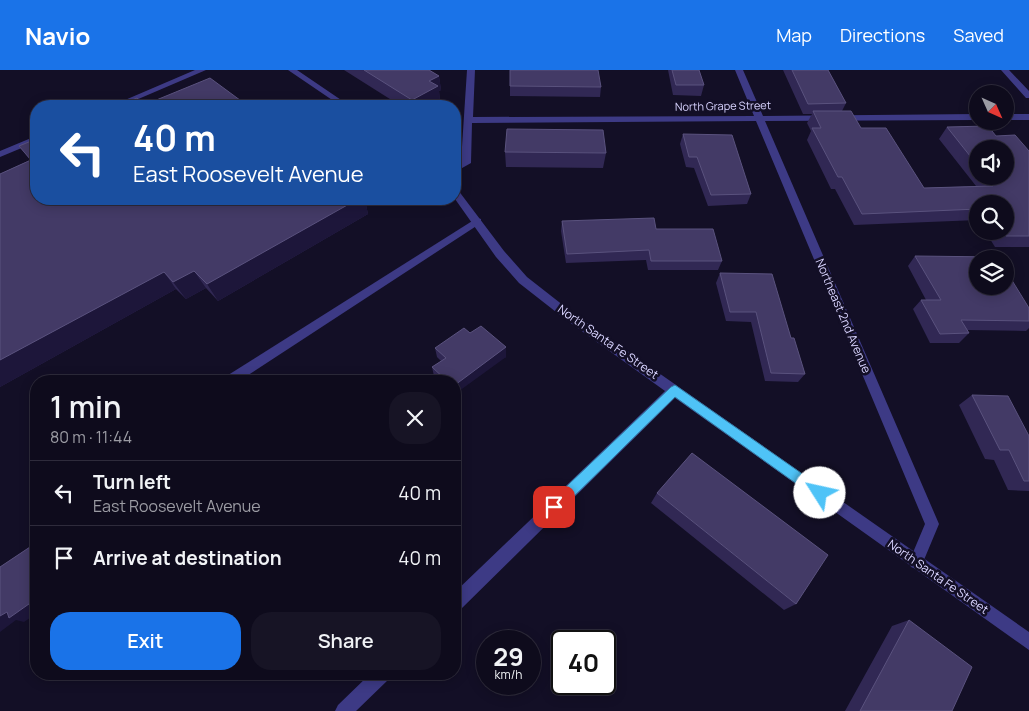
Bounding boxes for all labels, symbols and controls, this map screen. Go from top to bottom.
text: Navio [25,19,90,52]
text: Map [776,23,812,47]
text: Directions [840,23,925,47]
text: Saved [953,23,1004,47]
north arrow [969,85,1014,130]
map controls [969,85,1014,295]
street label: North Grape Street [675,97,771,114]
text: 40 m [133,114,216,162]
icon: left [50,120,115,185]
button: sound [969,140,1014,185]
text: East Roosevelt Avenue [133,159,364,189]
button: search [969,195,1014,240]
button: layers [969,250,1014,295]
street label: Northeast 2nd Avenue [812,256,875,376]
street label: North Santa Fe Street [554,300,662,383]
text: 1 min [50,386,122,427]
button: close [389,392,441,444]
text: 80 m · 11:44 [50,426,132,448]
position arrow [793,466,845,518]
text: Turn left [93,469,171,495]
icon: left [50,479,78,507]
text: 40 m [398,480,441,506]
pin [533,486,575,528]
icon: arrive [540,493,568,521]
text: East Roosevelt Avenue [93,495,261,517]
street label: North Santa Fe Street [884,535,992,618]
icon: arrive [50,544,78,572]
text: Arrive at destination [93,545,282,571]
text: 40 m [398,545,441,571]
button: Exit [50,612,241,670]
button: Share [251,612,441,670]
speed limit sign: 40 [551,630,616,695]
text: 29 [493,639,524,674]
text: km/h [495,666,522,683]

